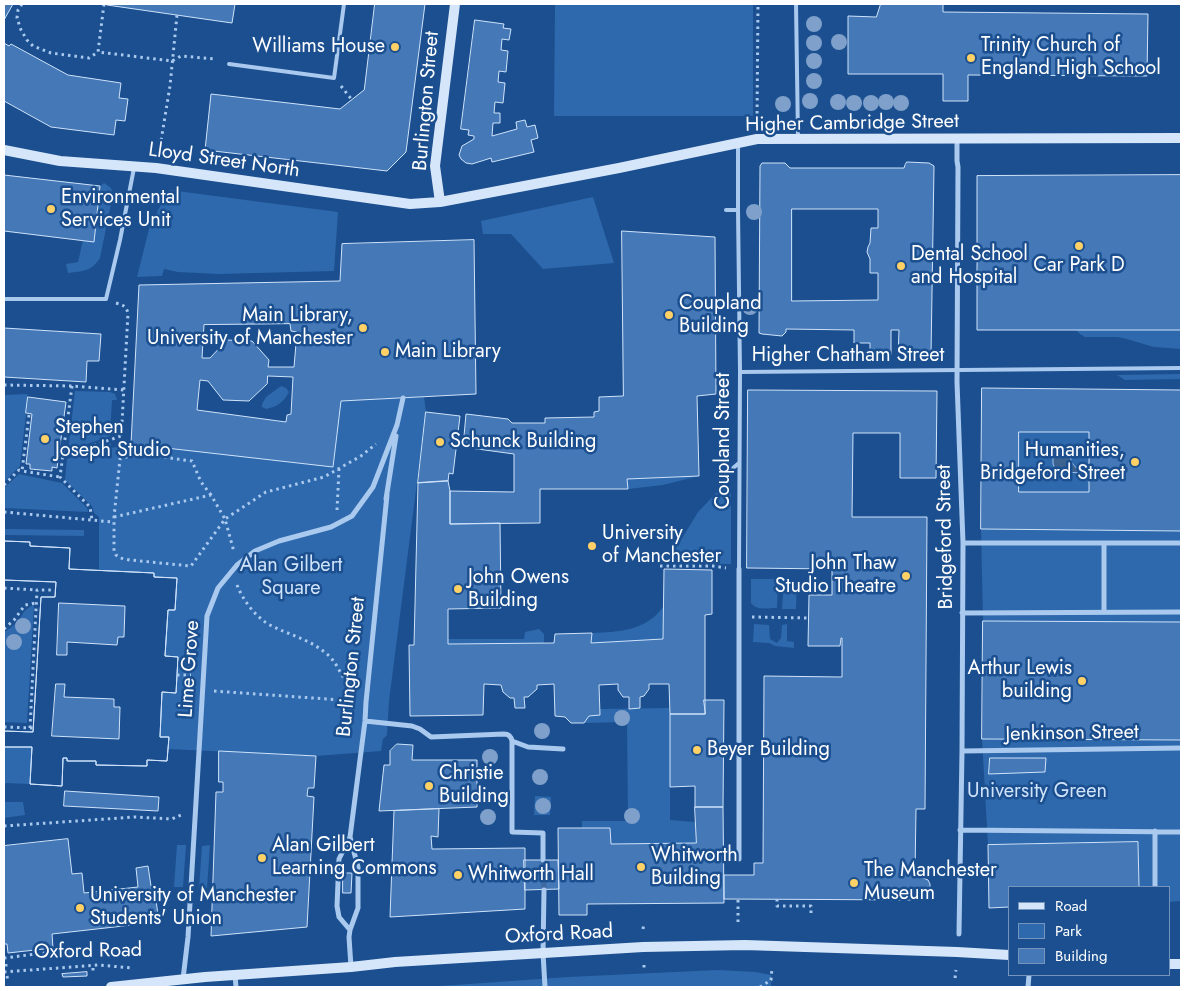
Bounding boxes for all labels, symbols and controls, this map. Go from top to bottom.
street label: Burlington Street [409,30,445,172]
place label: Trinity Church of England High School [981,34,1161,81]
place label: Williams House [252,35,385,59]
marker: Williams House [389,41,401,53]
marker: Trinity Church of England High School [965,52,977,64]
street label: Higher Cambridge Street [745,110,959,138]
street label: Lloyd Street North [147,138,301,184]
place label: Environmental Services Unit [61,186,180,233]
marker: Environmental Services Unit [45,203,57,215]
marker: Car Park D [1073,240,1085,252]
place label: Dental School and Hospital [911,243,1028,290]
place label: Car Park D [1033,254,1125,278]
marker: Dental School and Hospital [895,260,907,272]
place label: Coupland Building [679,292,762,339]
place label: Main Library, University of Manchester [147,304,353,351]
marker: Coupland Building [663,309,675,321]
marker: Main Library, University of Manchester [357,322,369,334]
place label: Main Library [395,340,501,364]
street label: Higher Chatham Street [752,344,944,368]
marker: Main Library [379,346,391,358]
street label: Coupland Street [712,373,736,509]
place label: Stephen Joseph Studio [55,416,171,463]
place label: Schunck Building [450,430,596,454]
marker: Stephen Joseph Studio [39,433,51,445]
marker: Schunck Building [434,436,446,448]
place label: Humanities, Bridgeford Street [980,439,1125,486]
marker: Humanities, Bridgeford Street [1129,456,1141,468]
street label: Bridgeford Street [933,464,959,610]
place label: University of Manchester [602,522,721,569]
marker: University of Manchester [586,540,598,552]
place label: John Thaw Studio Theatre [775,552,896,599]
park label: Alan Gilbert Square [240,554,342,601]
place label: John Owens Building [468,566,569,613]
marker: John Thaw Studio Theatre [900,570,912,582]
marker: John Owens Building [452,583,464,595]
street label: Burlington Street [333,596,371,738]
street label: Lime Grove [175,619,205,719]
place label: Arthur Lewis building [967,657,1072,704]
marker: Arthur Lewis building [1076,675,1088,687]
street label: Jenkinson Street [1005,721,1139,747]
place label: Beyer Building [707,738,830,762]
marker: Beyer Building [691,744,703,756]
place label: Christie Building [439,762,509,809]
marker: Christie Building [423,780,435,792]
park label: University Green [967,780,1107,804]
place label: Alan Gilbert Learning Commons [272,834,437,881]
place label: Whitworth Building [651,844,738,891]
marker: Alan Gilbert Learning Commons [256,852,268,864]
place label: The Manchester Museum [864,859,997,906]
marker: Whitworth Building [635,861,647,873]
place label: Whitworth Hall [468,863,594,887]
marker: Whitworth Hall [452,869,464,881]
marker: The Manchester Museum [848,877,860,889]
place label: University of Manchester Students' Union [90,884,296,931]
legend [1008,886,1170,976]
text: Road [1055,895,1087,917]
marker: University of Manchester Students' Union [74,902,86,914]
street label: Oxford Road [504,920,614,950]
text: Park [1055,920,1082,942]
street label: Oxford Road [34,939,142,965]
text: Building [1055,945,1107,967]

